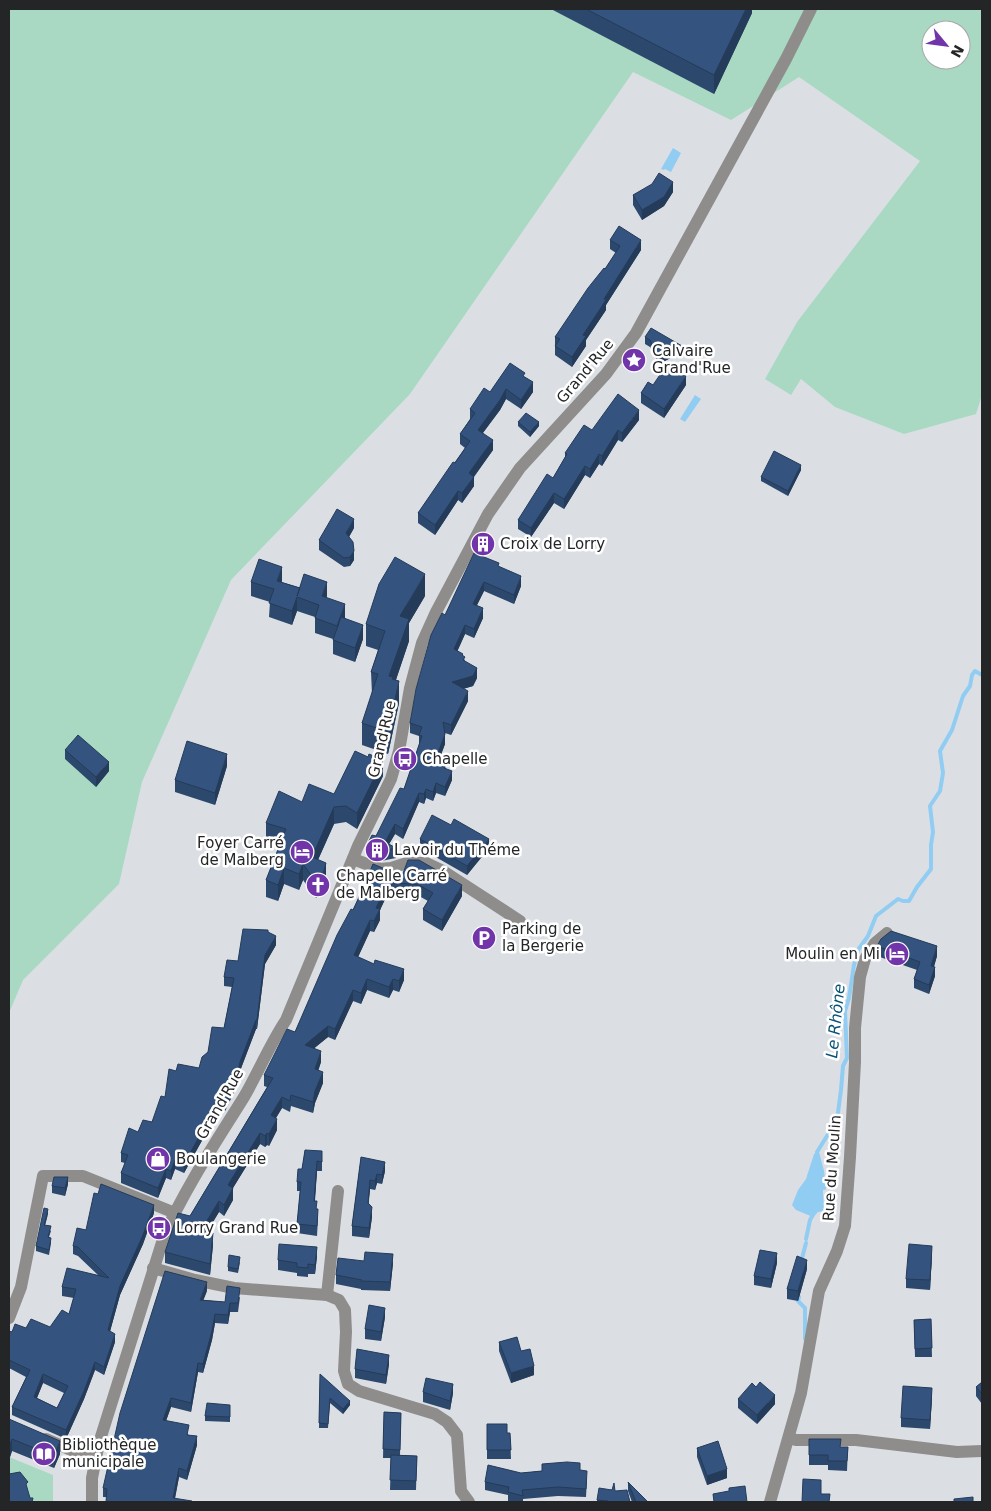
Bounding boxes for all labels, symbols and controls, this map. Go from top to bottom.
north arrow [921,20,971,70]
text: N [948,42,967,60]
street label: Grand'Rue [553,335,617,407]
place label: Calvaire Grand'Rue [652,342,731,377]
place icon: Calvaire Grand'Rue [621,347,647,373]
building icon: Croix de Lorry [470,531,496,557]
place label: Croix de Lorry [500,535,605,553]
street label: Grand'Rue [364,699,400,779]
bus stop icon: Chapelle [392,746,418,772]
place label: Chapelle [422,750,488,768]
place label: Foyer Carré de Malberg [197,834,284,869]
building icon: Lavoir du Théme [364,837,390,863]
hotel icon: Foyer Carré de Malberg [289,839,315,865]
place label: Lavoir du Théme [394,841,520,859]
place label: Chapelle Carré de Malberg [336,867,447,902]
church icon: Chapelle Carré de Malberg [305,872,331,898]
place label: Parking de la Bergerie [502,920,584,955]
parking icon: Parking de la Bergerie [471,925,497,951]
hotel icon: Moulin en Mi [884,941,910,967]
place label: Moulin en Mi [785,945,880,963]
water label: Le Rhône [822,983,849,1059]
street label: Grand'Rue [193,1065,247,1143]
street label: Rue du Moulin [819,1114,845,1222]
shop icon: Boulangerie [145,1146,171,1172]
place label: Boulangerie [176,1150,266,1168]
bus stop icon: Lorry Grand Rue [146,1215,172,1241]
place label: Lorry Grand Rue [176,1219,298,1237]
place label: Bibliothèque municipale [62,1436,156,1471]
library icon: Bibliothèque municipale [31,1441,57,1467]

